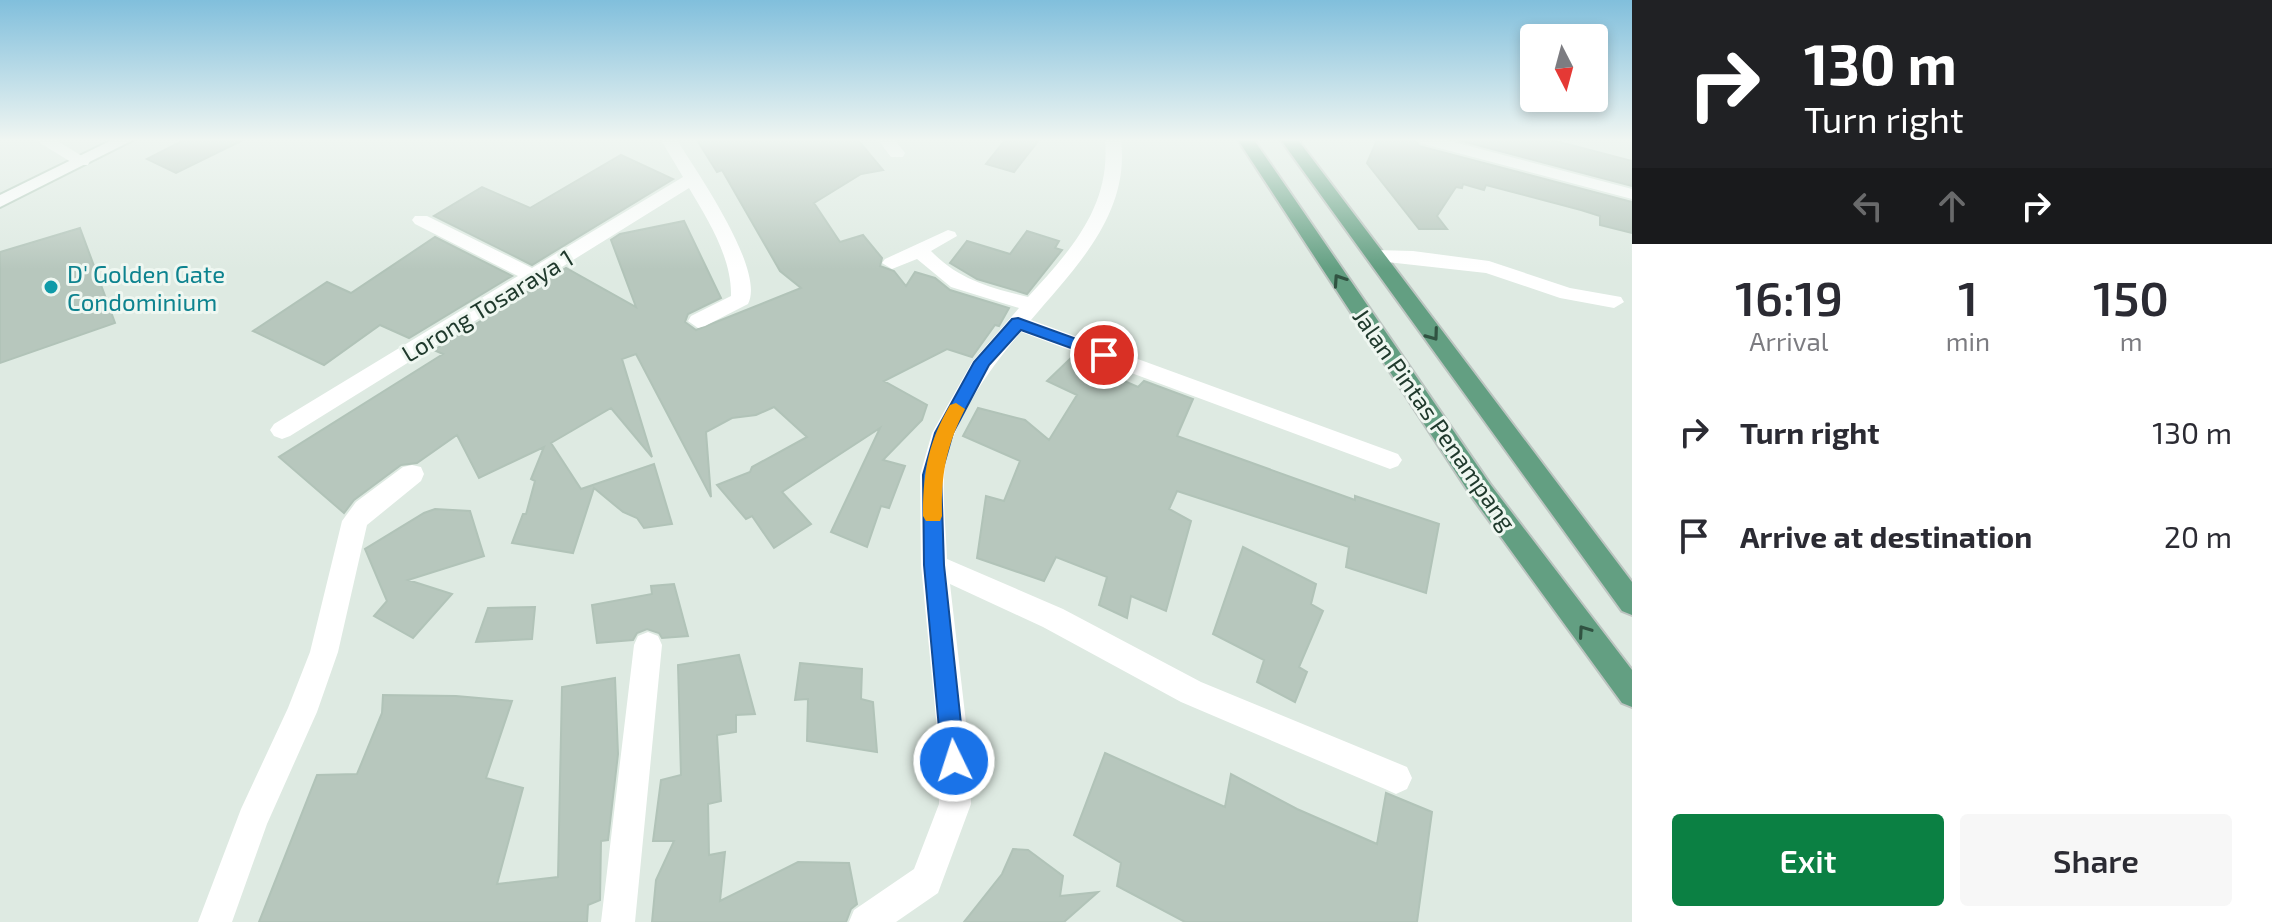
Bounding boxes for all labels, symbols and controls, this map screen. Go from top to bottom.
north arrow [1520,24,1608,112]
map controls [1520,24,1608,112]
text: 130 m [1804,29,1957,96]
icon: right [1672,32,1776,136]
text: Turn right [1804,97,1964,140]
icon: left [1846,184,1890,228]
icon: ahead [1930,184,1974,228]
icon: right [2014,184,2058,228]
street label: Lorong Tosaraya 1 [396,242,578,368]
place label: D' Golden Gate Condominium [67,259,225,316]
text: 16:19 [1735,268,1843,326]
text: 1 [1958,268,1978,326]
text: 150 [2093,268,2169,326]
one-way arrow [1334,274,1349,289]
marker: D' Golden Gate Condominium [42,278,60,296]
street label: Jalan Pintas Penampang [1347,302,1523,536]
pin [1070,321,1138,389]
text: Arrival [1749,325,1828,356]
text: min [1946,325,1990,356]
text: m [2120,325,2142,356]
one-way arrow [1423,326,1438,340]
icon: arrive [1082,333,1126,377]
icon: right [1672,410,1716,454]
text: Turn right [1740,414,1880,450]
text: 130 m [2152,414,2232,450]
icon: arrive [1672,514,1716,558]
text: Arrive at destination [1740,518,2032,554]
text: 20 m [2164,518,2232,554]
one-way arrow [1579,626,1594,640]
position arrow [912,719,996,803]
button: Exit [1672,814,1944,906]
button: Share [1960,814,2232,906]

